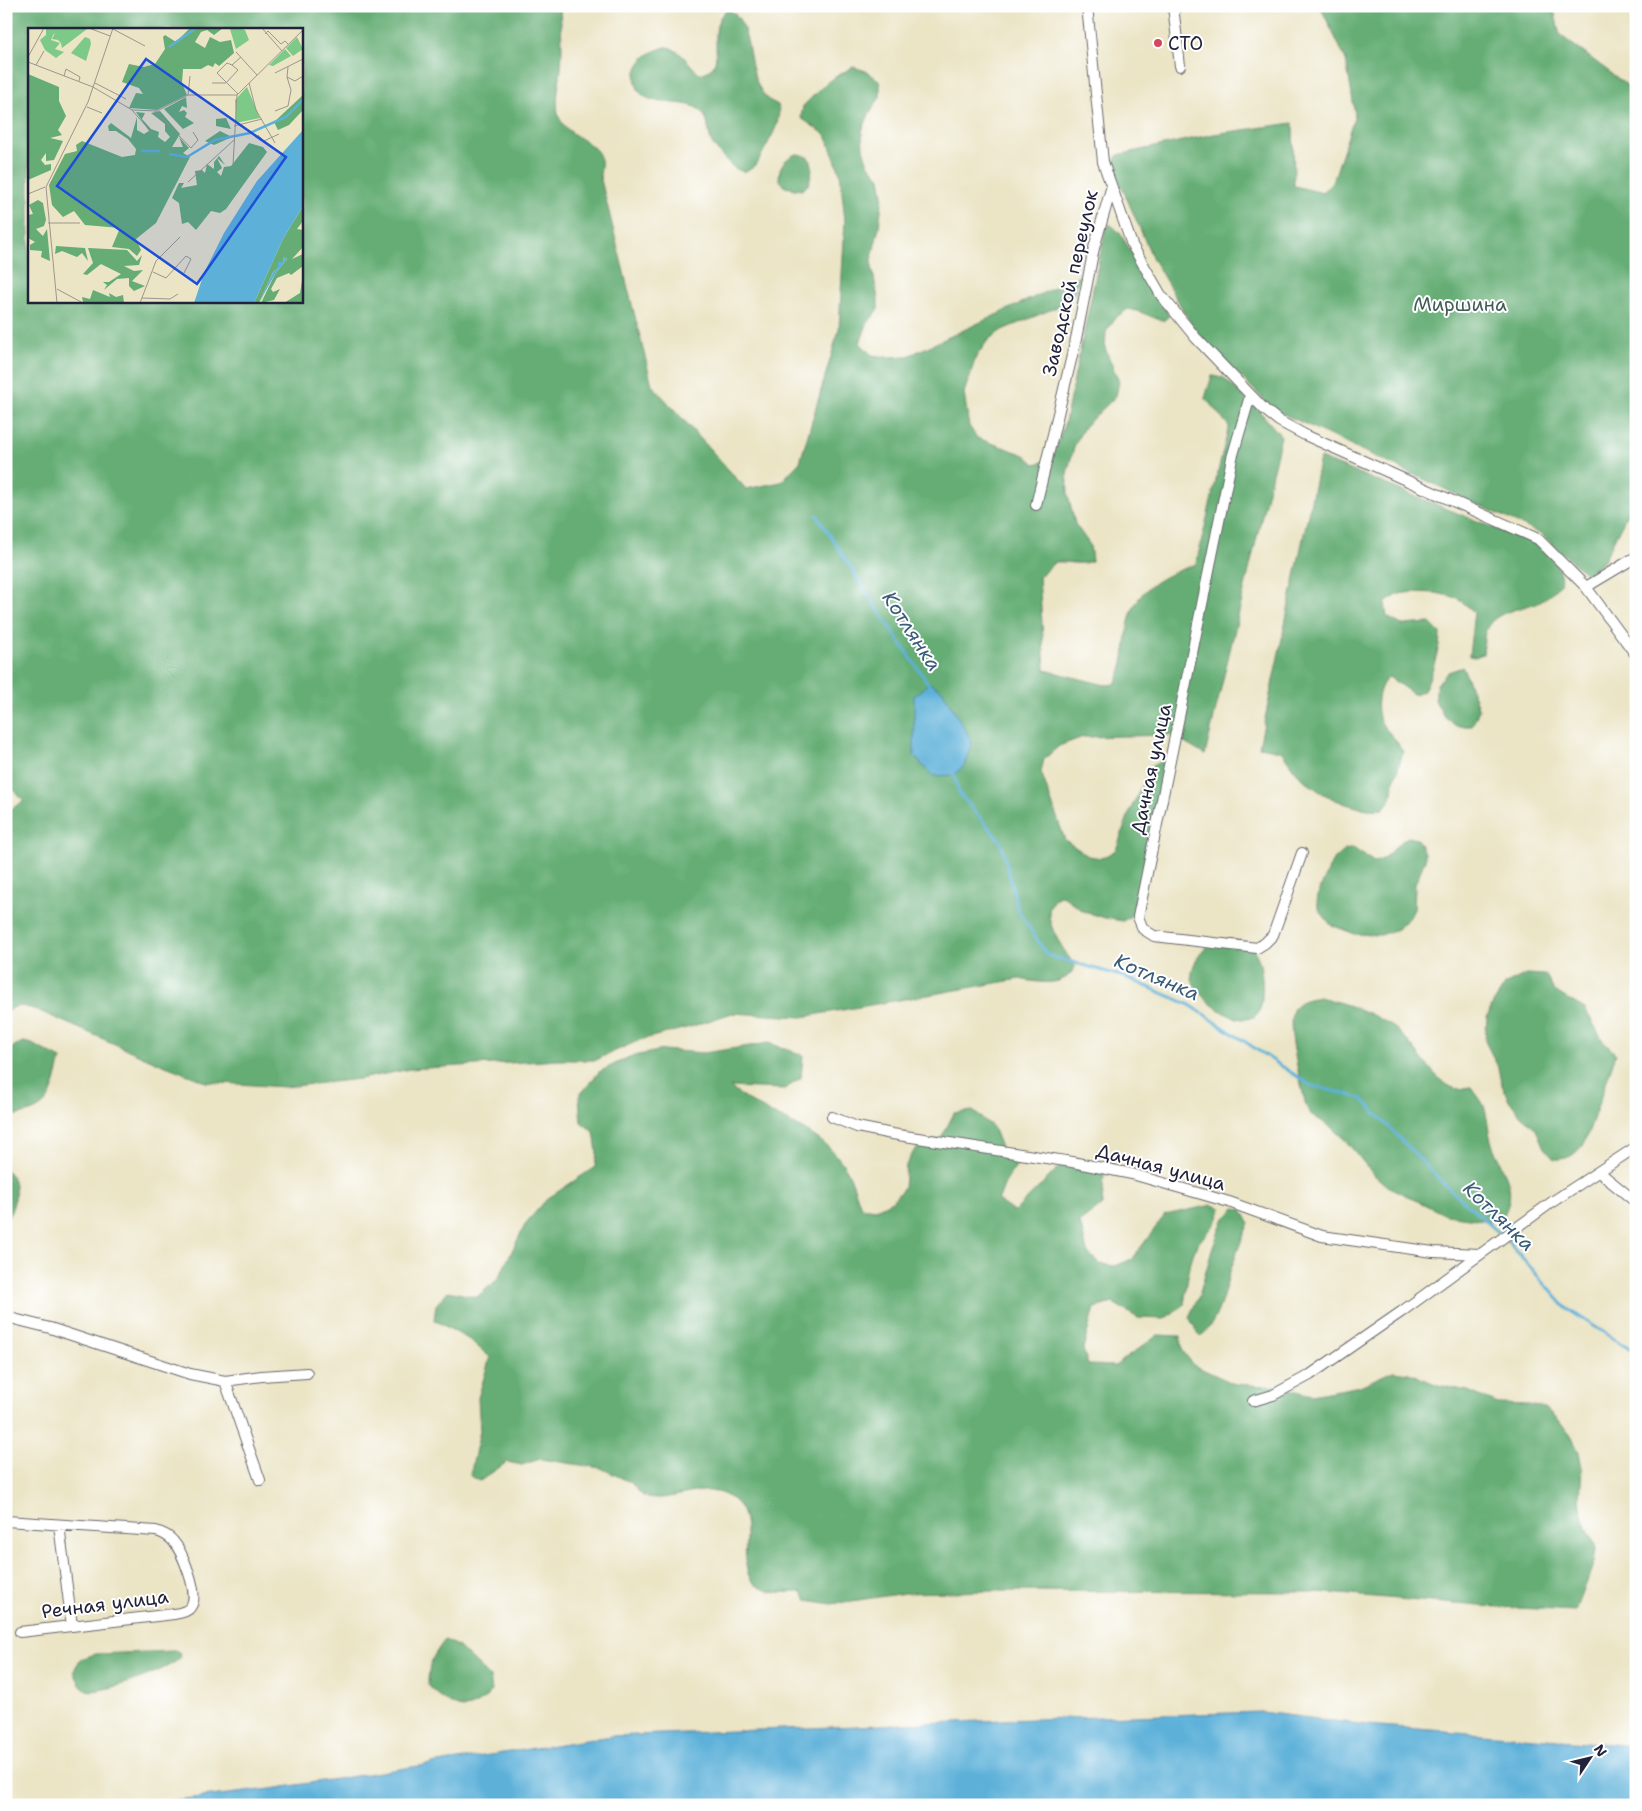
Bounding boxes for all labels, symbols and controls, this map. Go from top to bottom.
inset map [28,28,302,302]
place label: СТО [1168,31,1203,56]
marker: СТО [1152,37,1164,49]
street label: Заводской переулок [1036,187,1104,379]
park label: Миршина [1413,292,1507,317]
water label: Котлянка [877,586,947,676]
street label: Дачная улица [1125,701,1177,837]
water label: Котлянка [1110,947,1204,1007]
street label: Дачная улица [1094,1138,1229,1196]
water label: Котлянка [1458,1175,1540,1257]
street label: Речная улица [40,1584,170,1624]
north arrow [1564,1734,1614,1784]
text: N [1590,1741,1611,1760]

